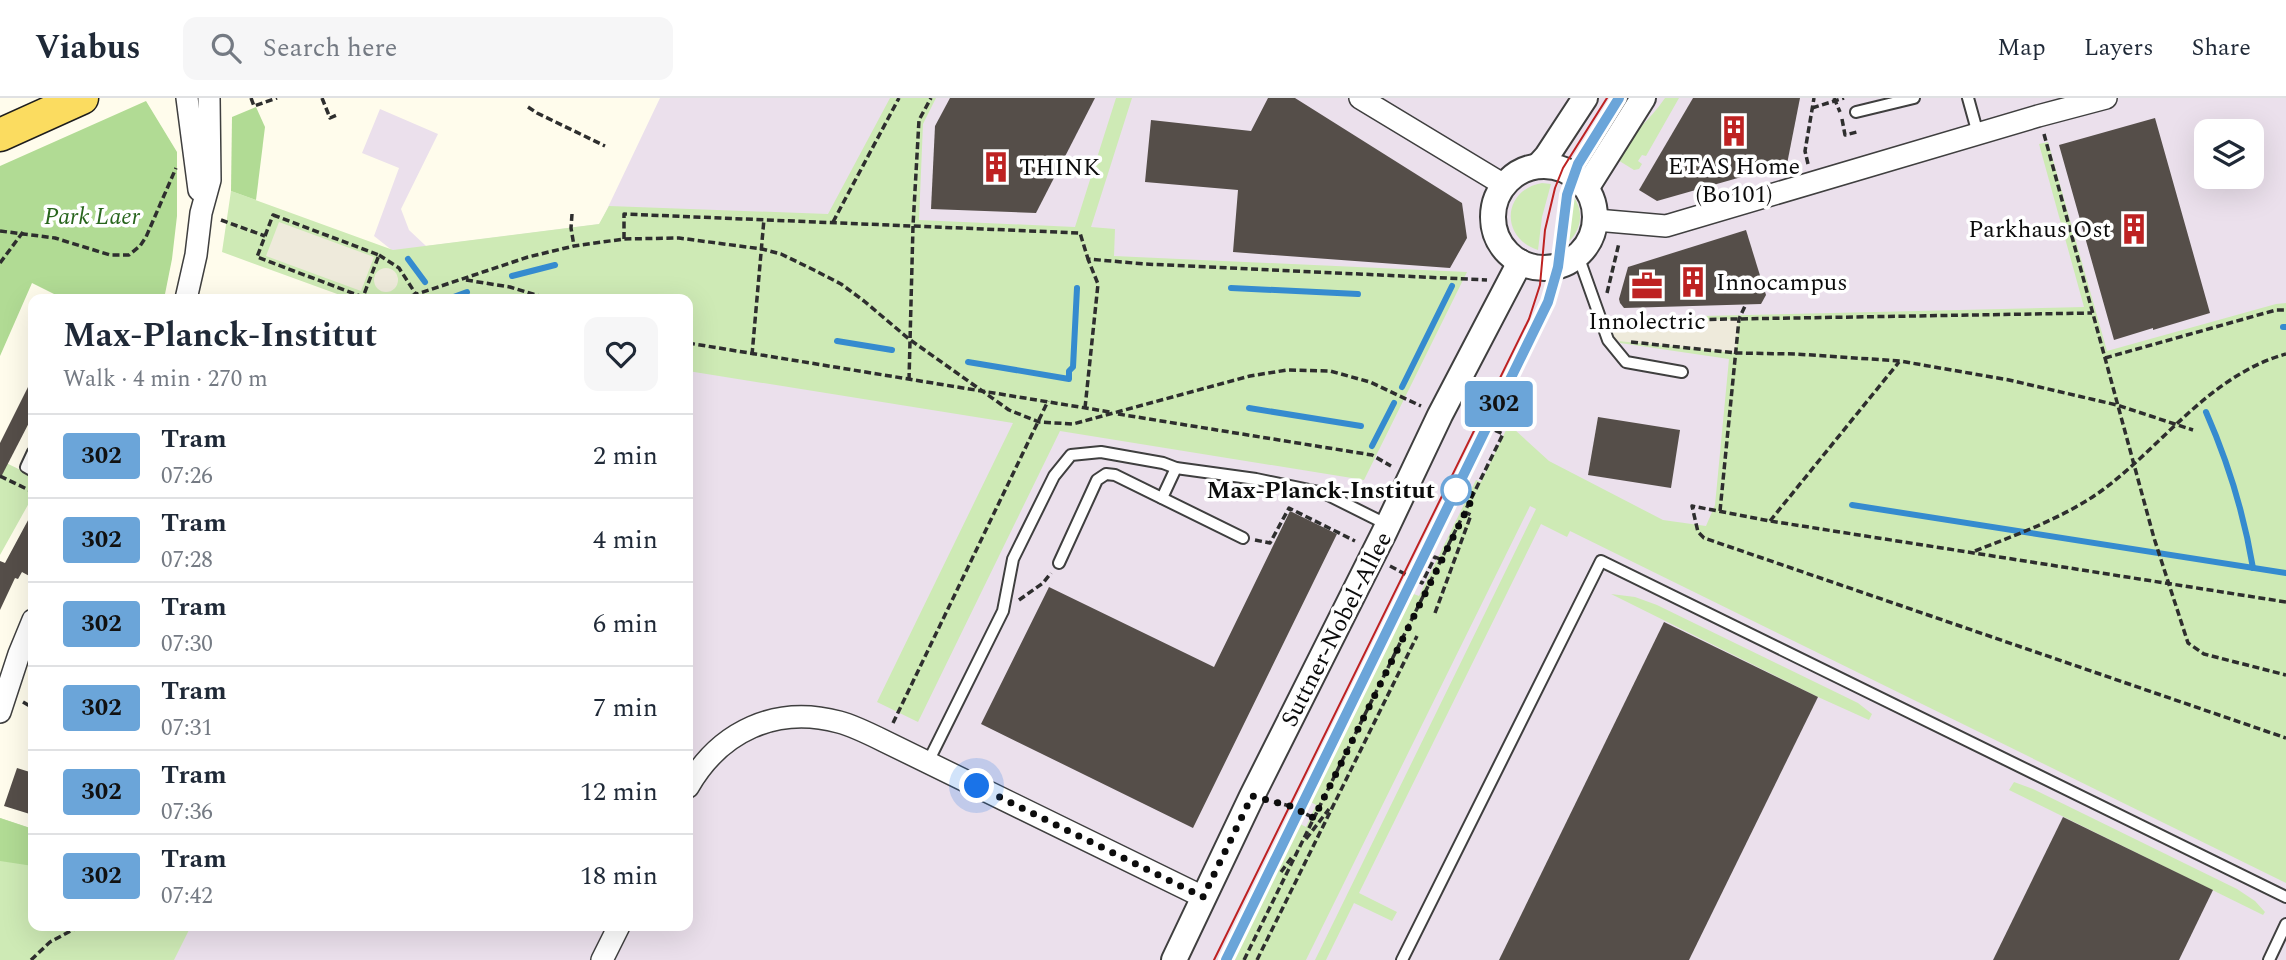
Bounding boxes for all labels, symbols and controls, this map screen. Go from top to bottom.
search box [183,17,673,80]
text: Viabus [35,23,141,73]
text: Search here [263,28,397,68]
icon: search [207,29,245,67]
text: Map [1997,30,2046,66]
text: Layers [2084,30,2154,66]
text: Share [2192,30,2251,66]
building icon: ETAS Home (Bo101) [1717,114,1751,148]
map controls [2194,119,2264,189]
button: layers [2194,119,2264,189]
place label: ETAS Home (Bo101) [1668,149,1800,213]
building icon: THINK [979,150,1013,184]
place label: THINK [1019,150,1100,186]
park label: Park Laer [44,199,141,235]
place label: Parkhaus Ost [1968,212,2111,248]
building icon: Parkhaus Ost [2117,212,2151,246]
building icon: Innocampus [1676,265,1710,299]
place label: Innocampus [1716,265,1848,301]
office icon: Innolectric [1630,269,1664,303]
place label: Innolectric [1588,304,1706,340]
text: Max-Planck-Institut [63,311,377,361]
button: heart [584,317,658,391]
text: Walk · 4 min · 270 m [63,362,268,397]
line badge: 302 [1459,381,1539,427]
text: 302 [1479,386,1519,422]
text: Tram [161,419,227,459]
text: 2 min [593,436,658,476]
text: 302 [81,438,122,474]
text: 07:26 [161,459,213,494]
place label: Max-Planck-Institut [1207,473,1435,509]
marker: Max-Planck-Institut [1441,475,1471,505]
text: Tram [161,503,227,543]
text: 4 min [593,520,658,560]
text: 302 [81,522,122,558]
street label: Suttner-Nobel-Allee [1272,526,1402,733]
text: 07:28 [161,543,213,578]
text: Tram [161,587,227,627]
text: 6 min [593,604,658,644]
text: 302 [81,606,122,642]
text: 07:30 [161,627,213,662]
text: Tram [161,671,227,711]
text: 7 min [593,688,658,728]
text: 302 [81,690,122,726]
text: 07:31 [161,711,213,746]
text: Tram [161,755,227,795]
your location [959,768,994,803]
text: 12 min [580,772,658,812]
text: 302 [81,774,122,810]
text: 07:36 [161,795,213,830]
text: Tram [161,839,227,879]
text: 18 min [580,856,658,896]
text: 302 [81,858,122,894]
text: 07:42 [161,879,213,914]

